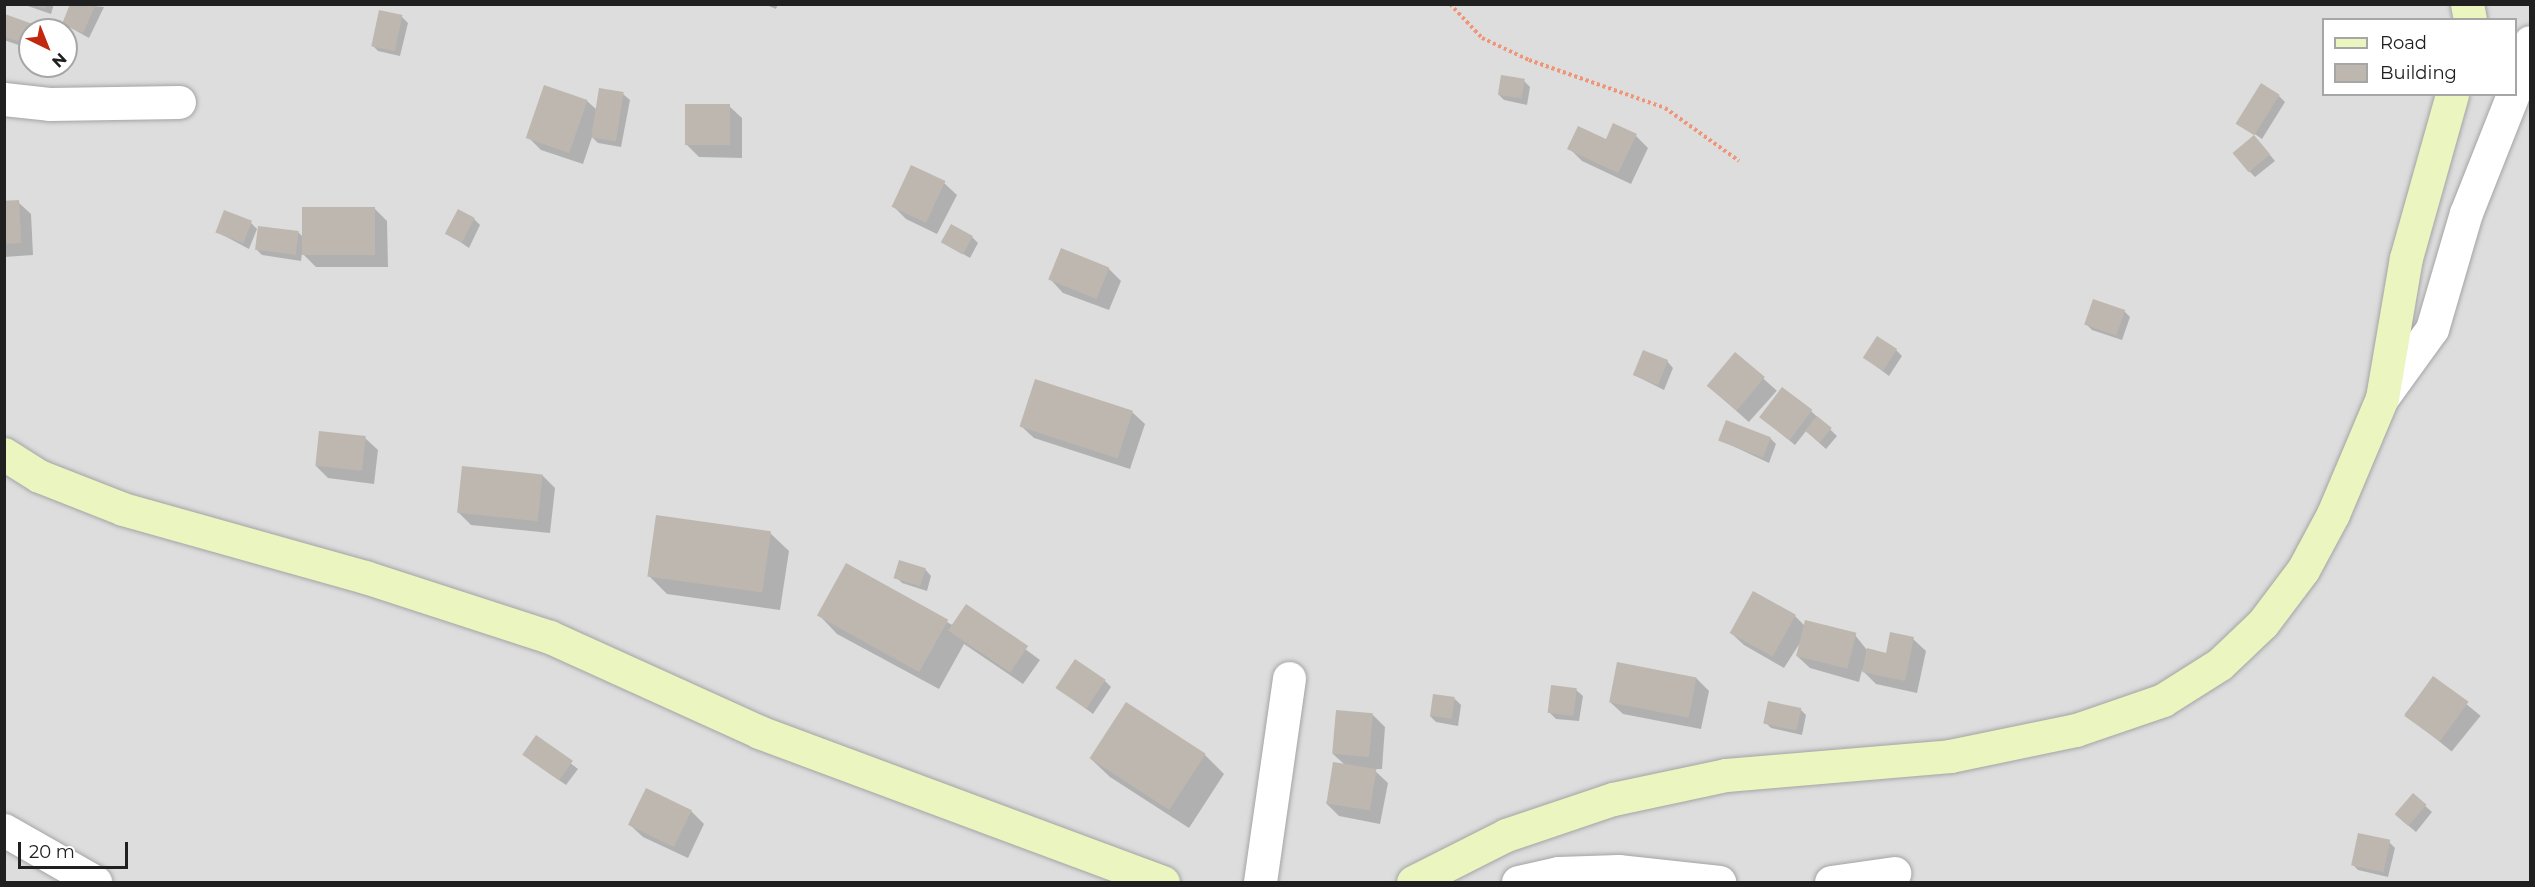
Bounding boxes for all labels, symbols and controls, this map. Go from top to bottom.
north arrow [18,18,78,78]
legend [2322,18,2517,96]
text: Road [2380,32,2427,54]
text: N [48,49,70,71]
text: Building [2380,62,2457,84]
scale bar [21,830,130,868]
text: 20 m [29,841,75,863]

